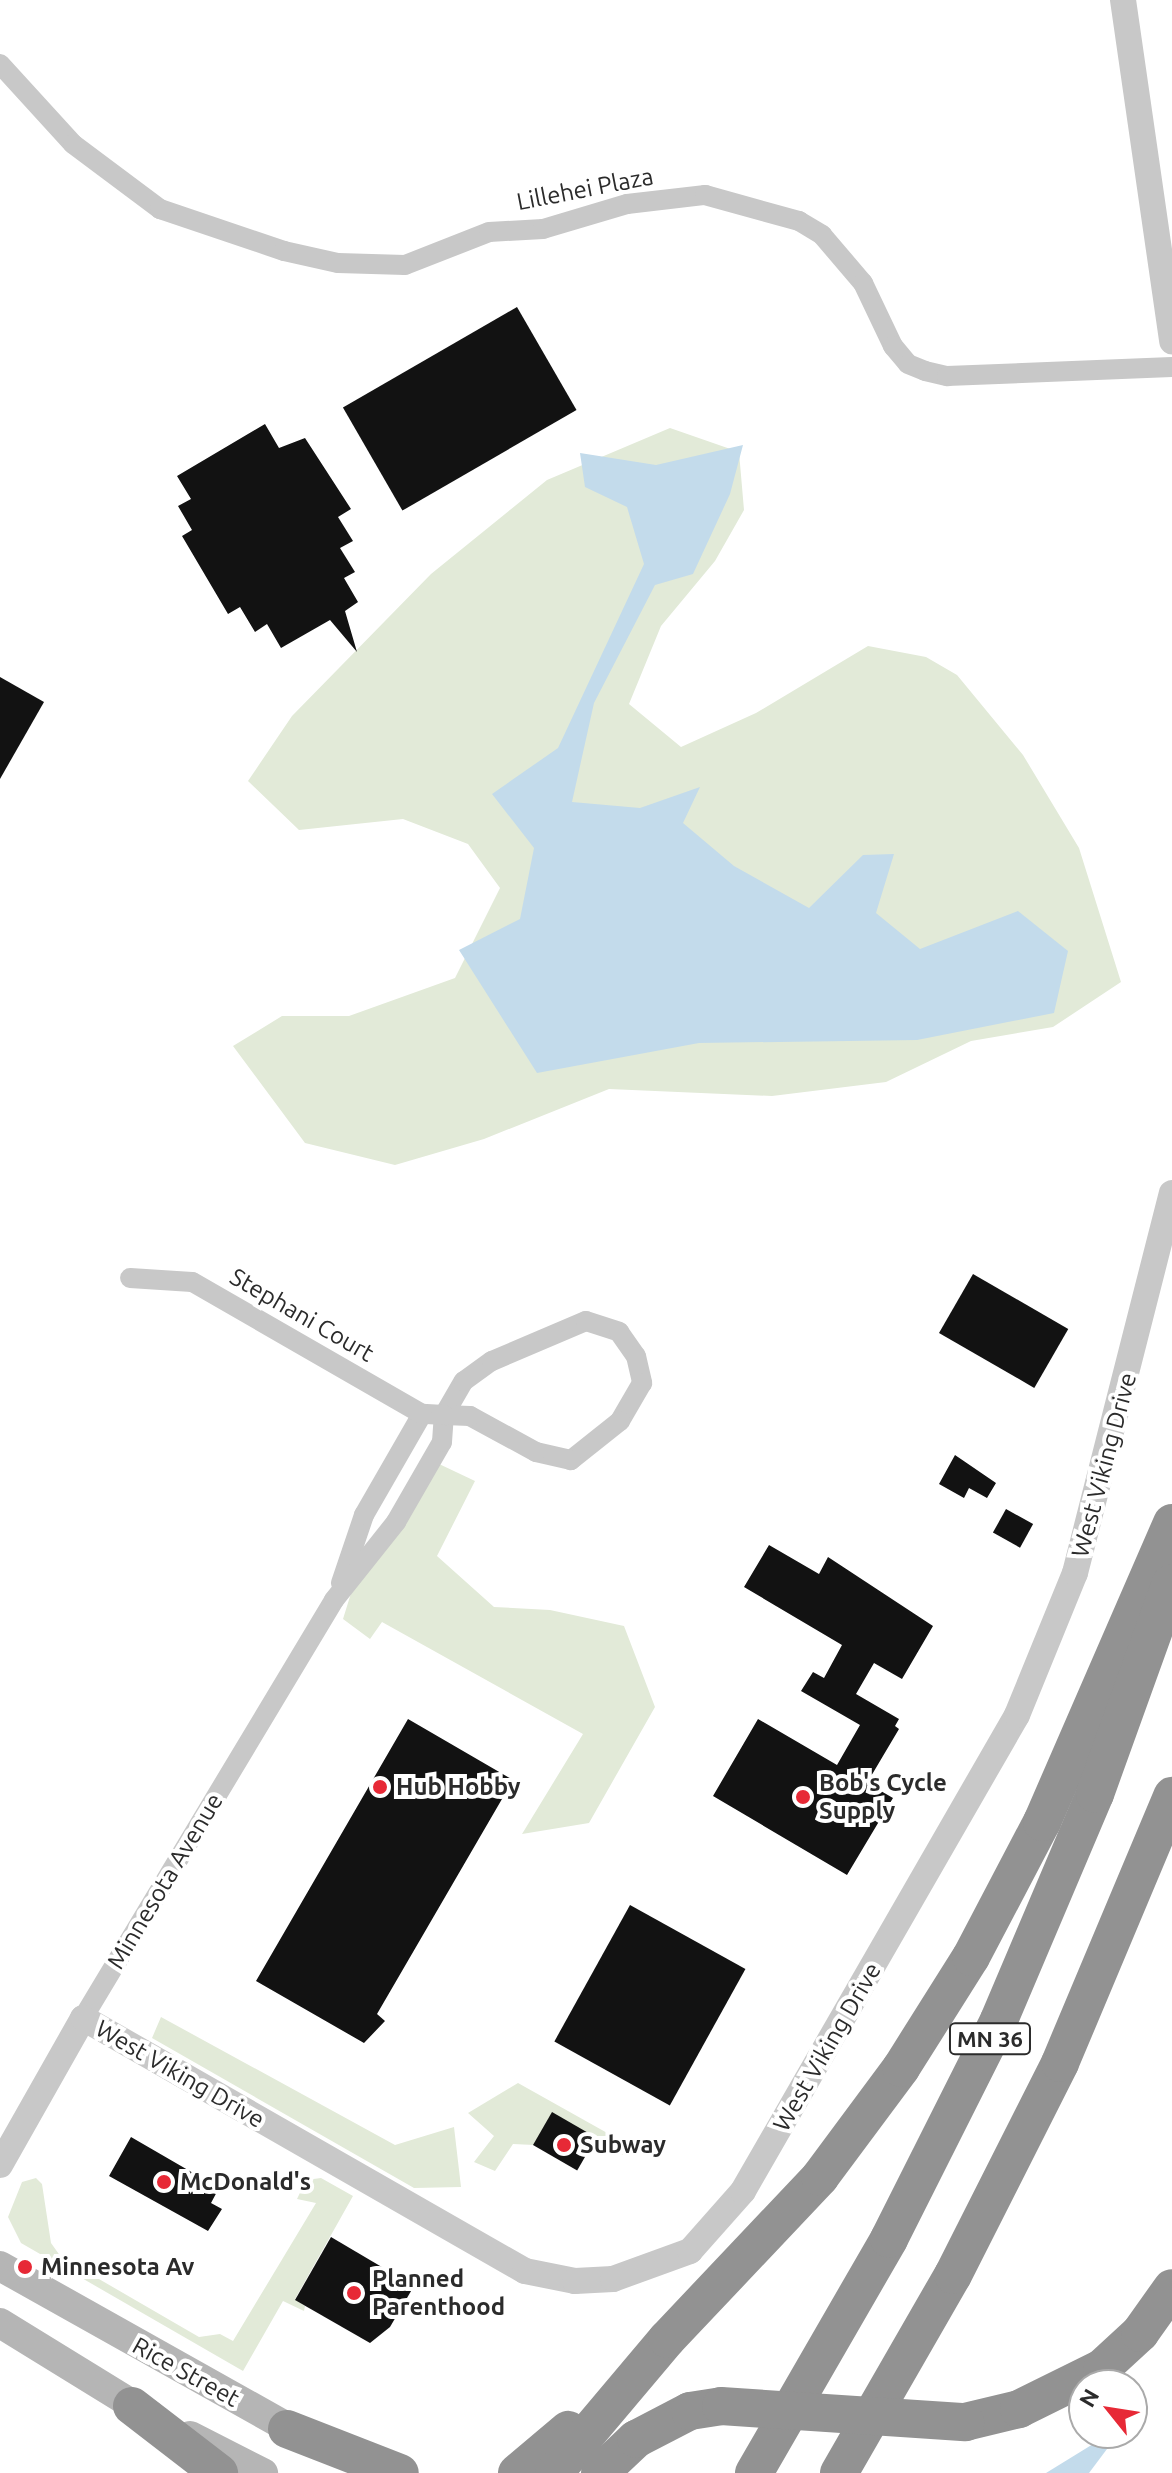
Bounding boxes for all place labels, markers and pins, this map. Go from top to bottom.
place label: Bob's Cycle Supply [819,1769,947,1825]
place label: Hub Hobby [396,1773,521,1801]
marker: Hub Hobby [371,1778,389,1796]
marker: Bob's Cycle Supply [794,1788,812,1806]
place label: Subway [580,2131,666,2159]
marker: Subway [555,2136,573,2154]
place label: McDonald's [180,2168,311,2196]
marker: McDonald's [155,2173,173,2191]
place label: Minnesota Av [41,2253,194,2281]
marker: Minnesota Av [16,2258,34,2276]
place label: Planned Parenthood [372,2265,505,2321]
marker: Planned Parenthood [343,2282,365,2304]

